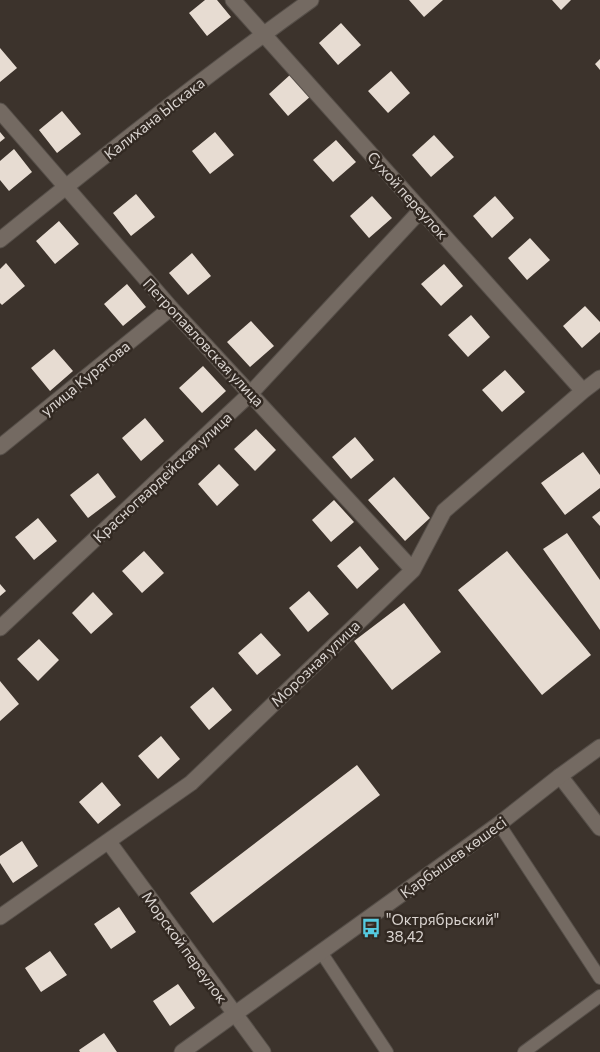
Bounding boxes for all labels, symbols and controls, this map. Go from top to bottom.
street label: Калихана Ыскака [100,73,208,163]
street label: Сухой переулок [364,147,452,243]
street label: Петропавловская улица [140,274,268,410]
street label: улица Куратова [37,337,133,419]
street label: Красногвардейская улица [89,408,235,546]
street label: Морозная улица [267,616,363,710]
street label: Қарбышев көшесі [396,812,510,902]
street label: Морской переулок [138,888,232,1006]
place label: "Октрябрьский" 38,42 [386,910,499,945]
bus stop icon: "Октрябрьский" 38,42 [360,917,382,939]

